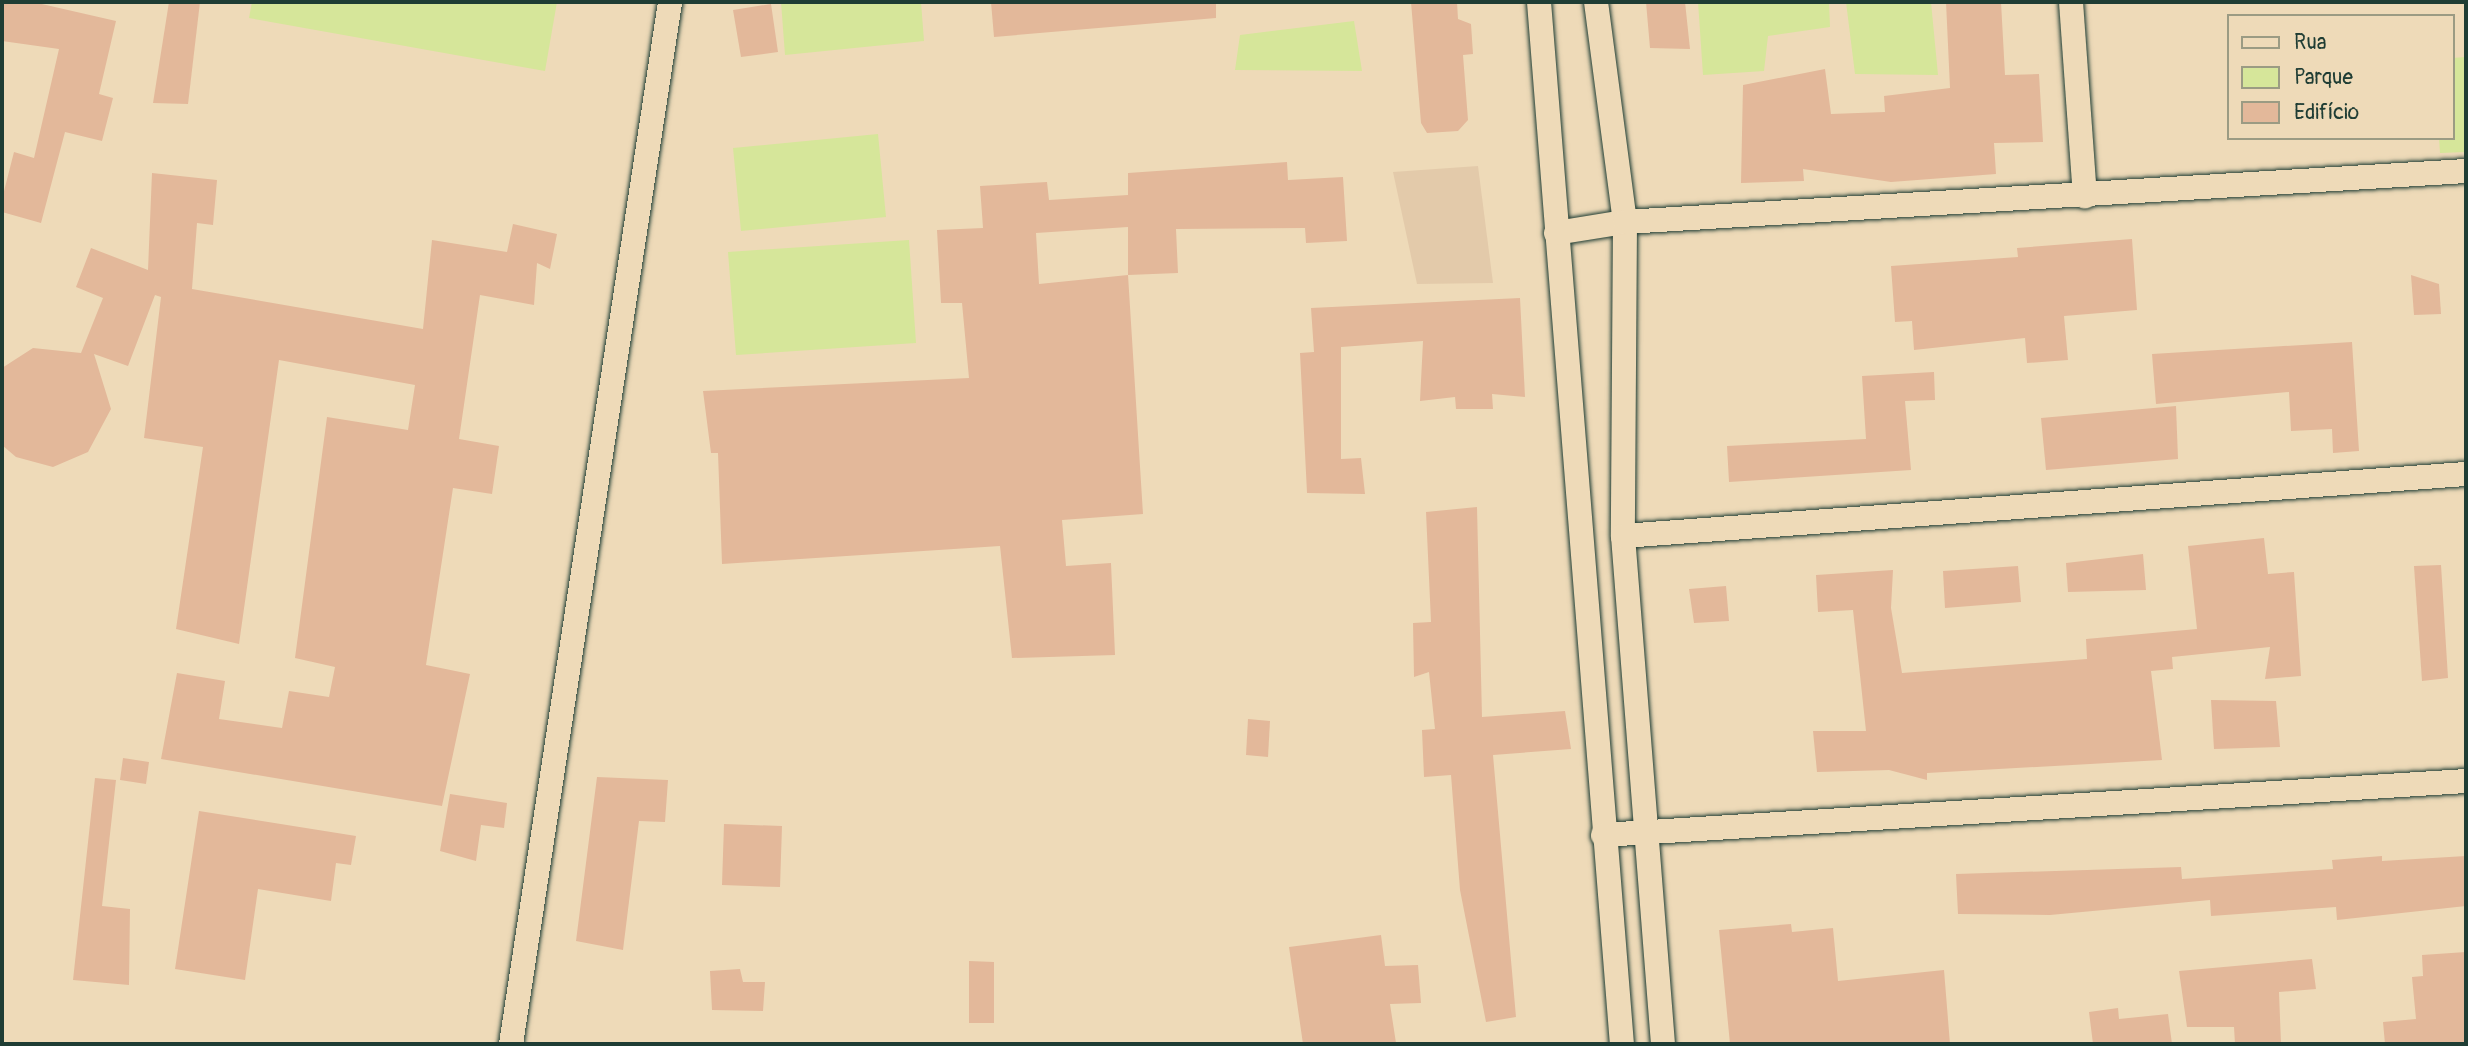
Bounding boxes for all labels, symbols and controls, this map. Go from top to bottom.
legend [2226,14,2454,140]
text: Rua [2294,29,2327,56]
text: Parque [2294,64,2353,91]
text: Edifício [2294,99,2359,126]

